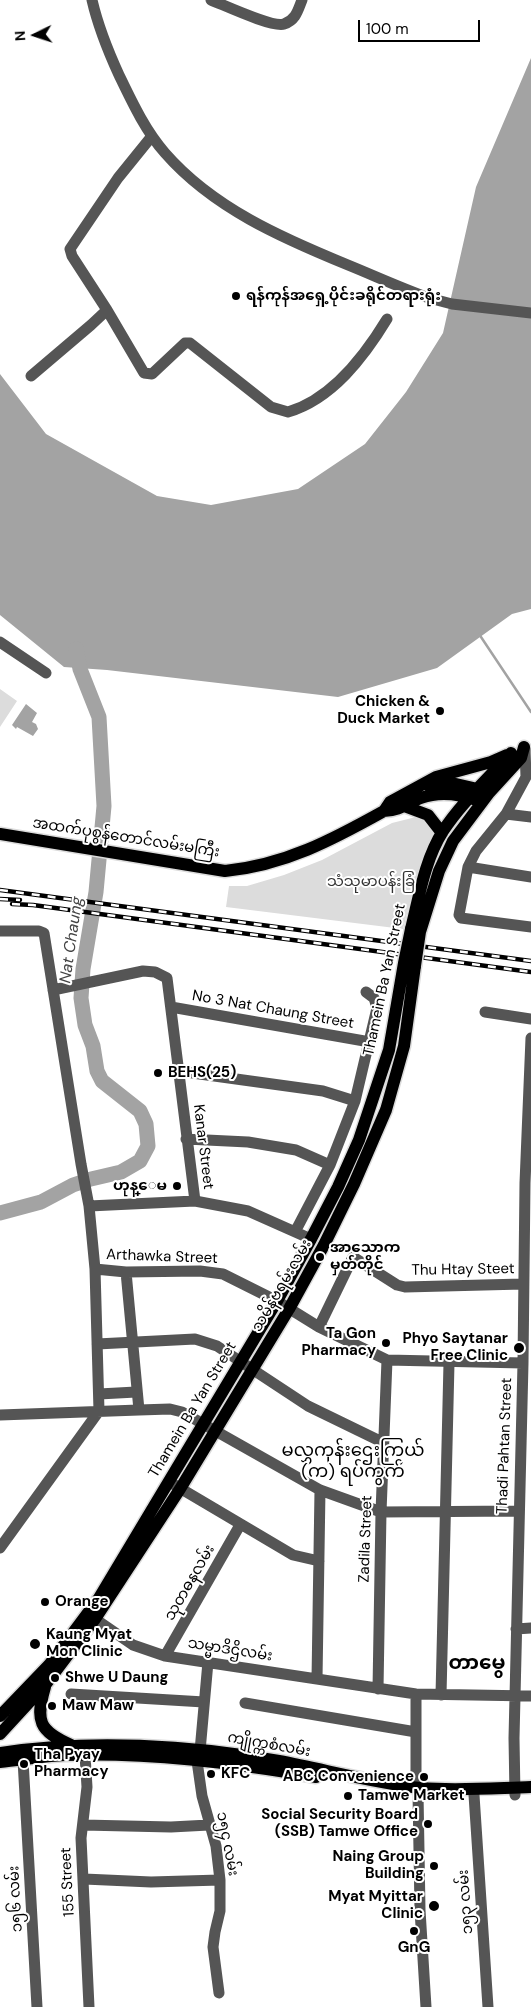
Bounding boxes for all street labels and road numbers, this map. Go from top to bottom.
street label: အထက်ပုစွန်တောင်လမ်းမကြီး [31,814,221,862]
street label: Thamein Ba Yan Street [360,902,410,1058]
street label: No 3 Nat Chaung Street [191,987,355,1033]
street label: Kanar Street [189,1104,217,1190]
street label: သမိန်ဗရမ်းလမ်း [248,1237,316,1335]
street label: Arthawka Street [106,1246,218,1268]
street label: Thu Htay Steet [411,1260,515,1280]
street label: Thamein Ba Yan Street [145,1339,241,1481]
street label: Thadi Pahtan Street [494,1377,516,1515]
street label: Zadila Street [355,1495,377,1583]
street label: သုတဓနလမ်း [161,1542,219,1624]
street label: သမ္မာဒိဌိလမ်း [186,1634,274,1666]
street label: ကျိုက္ကစံလမ်း [226,1729,312,1761]
street label: ၁၅၄ လမ်း [212,1810,242,1878]
street label: 155 Street [57,1847,79,1917]
street label: ၁၅၆ လမ်း [5,1865,27,1933]
street label: ၁၅၃ လမ်း [455,1869,477,1935]

